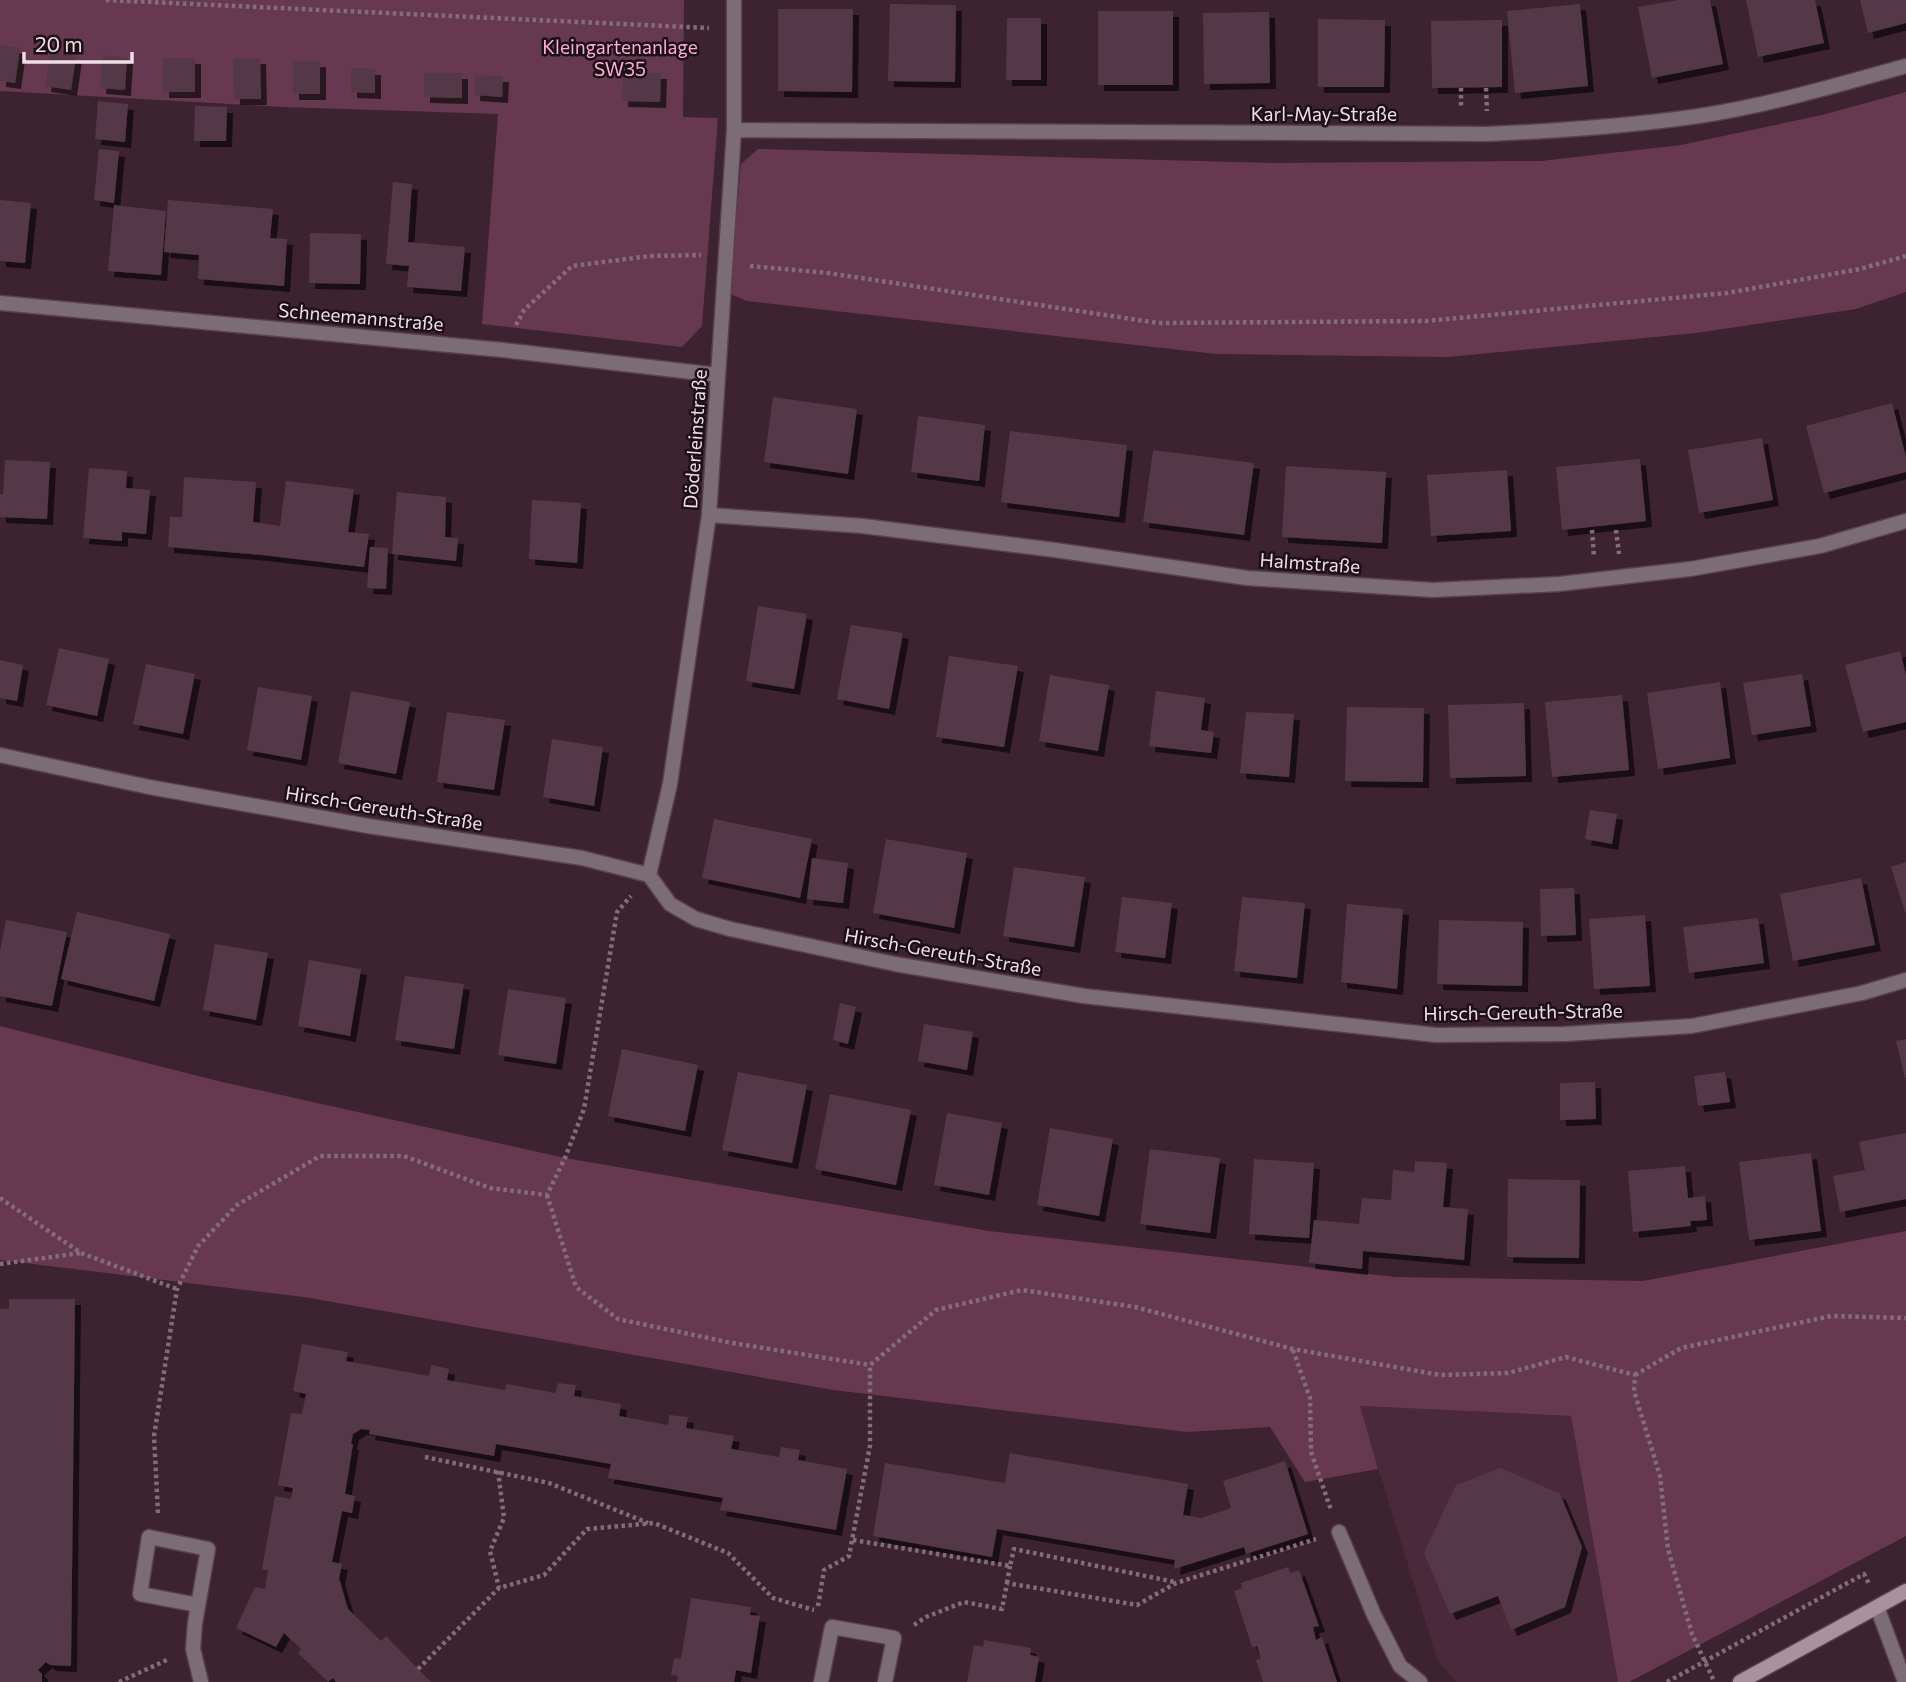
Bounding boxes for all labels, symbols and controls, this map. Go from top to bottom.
scale bar [24,21,133,65]
text: 20 m [35,31,83,56]
park label: Kleingartenanlage SW35 [542,35,698,80]
street label: Karl-May-Straße [1251,102,1397,125]
street label: Schneemannstraße [277,298,445,335]
street label: Döderleinstraße [678,368,711,510]
street label: Halmstraße [1259,548,1361,577]
street label: Hirsch-Gereuth-Straße [284,781,484,834]
street label: Hirsch-Gereuth-Straße [843,923,1043,980]
street label: Hirsch-Gereuth-Straße [1423,998,1623,1025]

